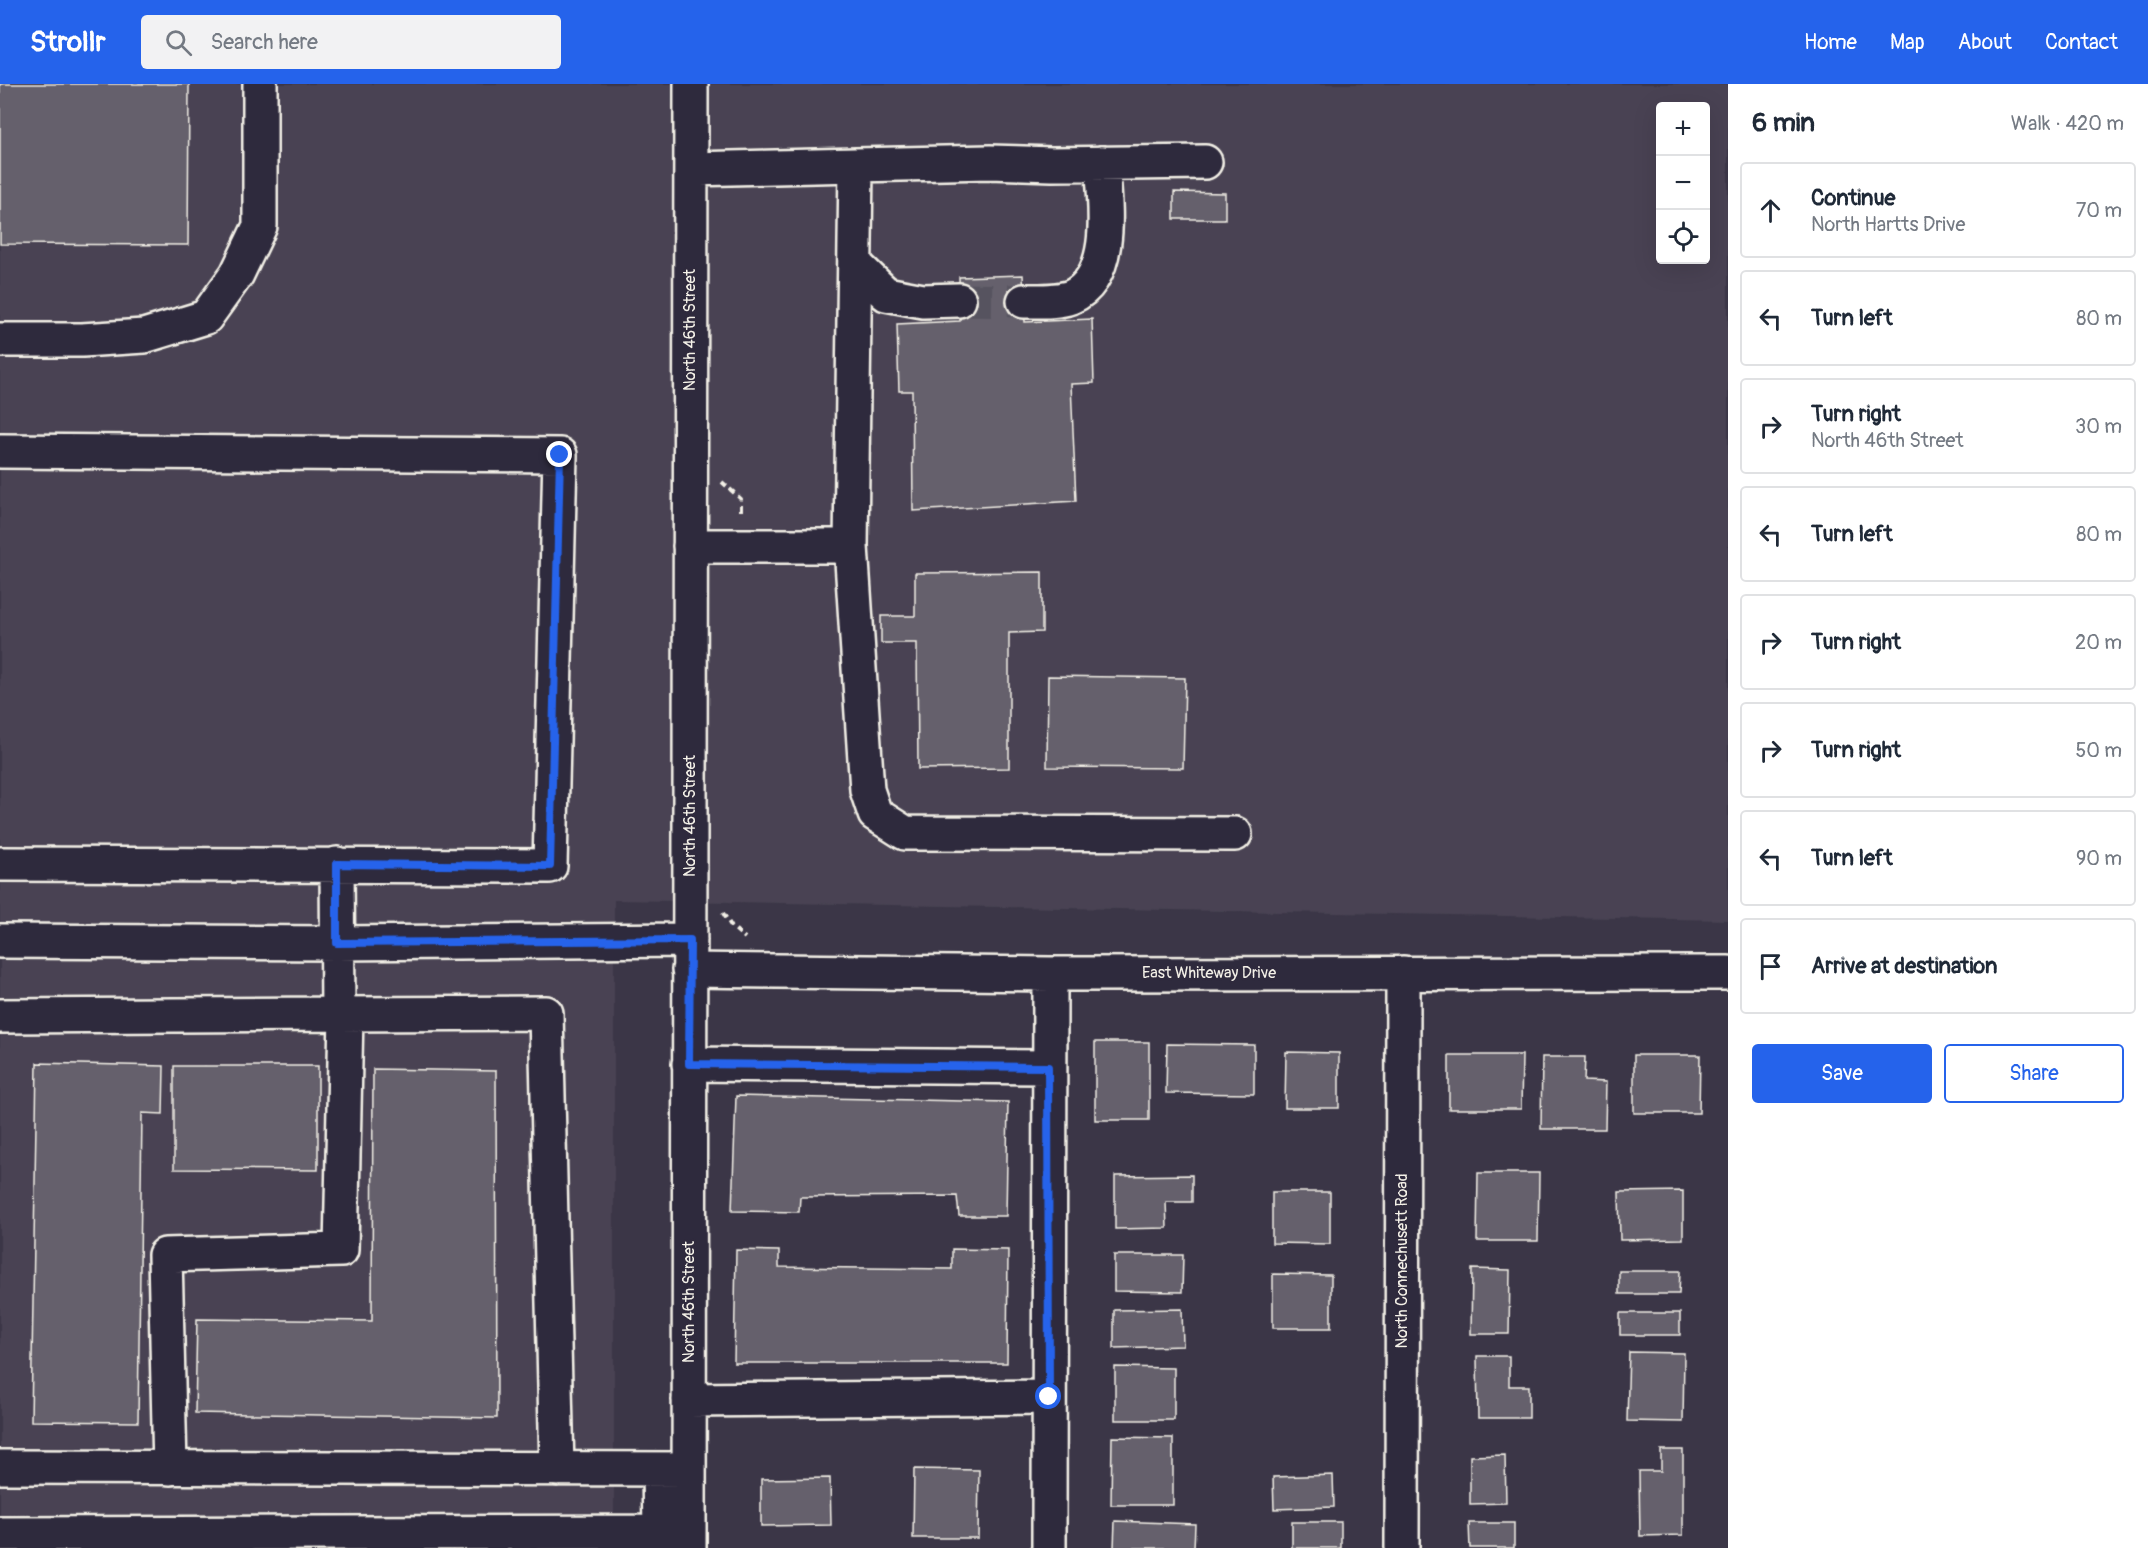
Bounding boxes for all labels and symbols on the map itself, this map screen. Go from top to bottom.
street label: North 46th Street [680,268,700,391]
route end [546,441,572,467]
street label: North 46th Street [680,754,700,877]
street label: East Whiteway Drive [1142,963,1276,983]
street label: North Connechusett Road [1392,1173,1412,1349]
street label: North 46th Street [679,1240,699,1363]
route start [1035,1383,1061,1409]

